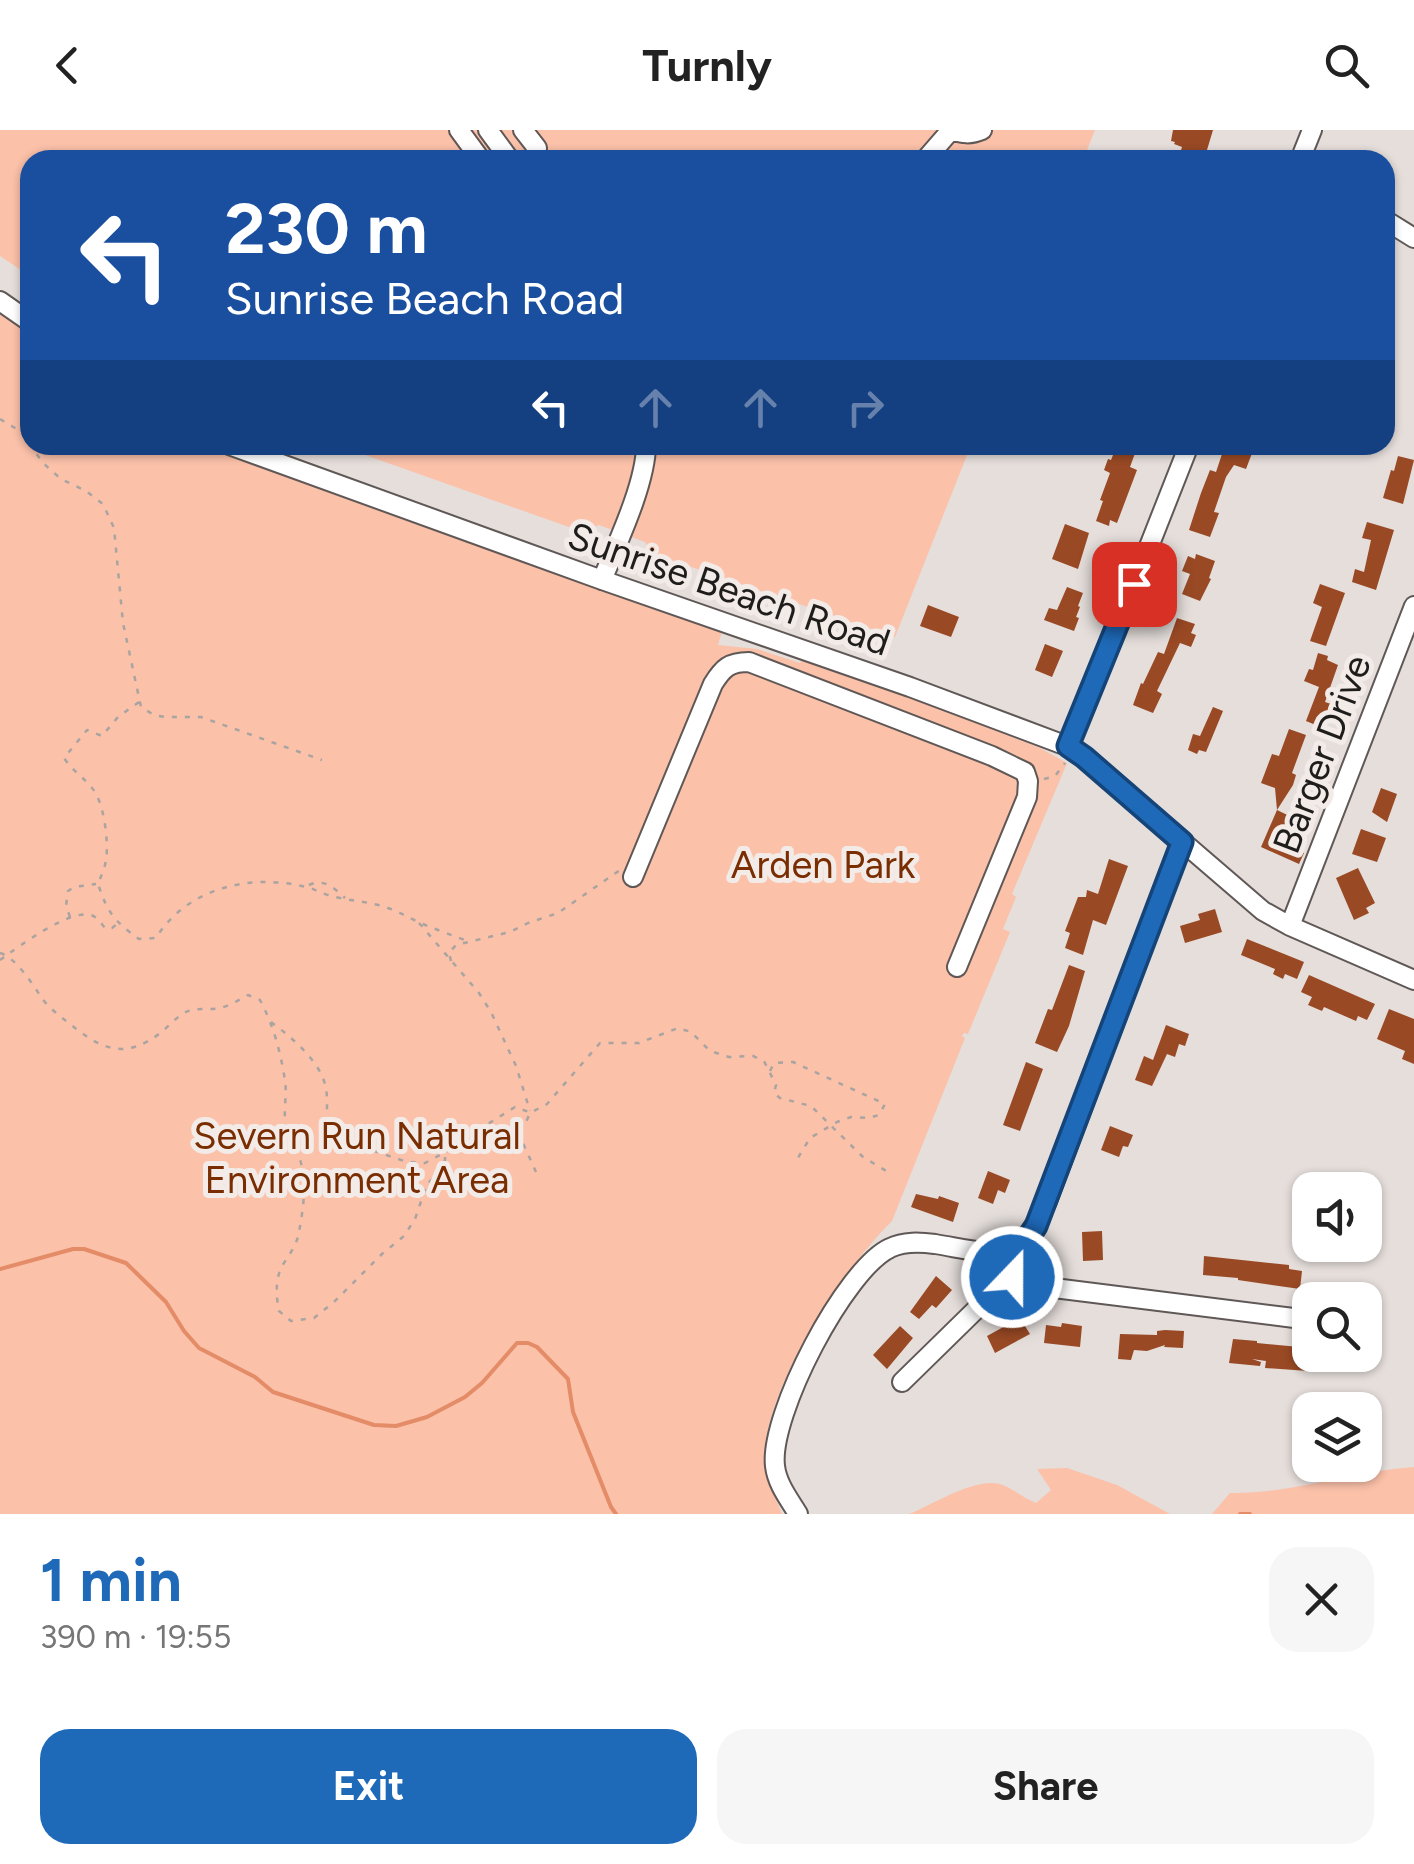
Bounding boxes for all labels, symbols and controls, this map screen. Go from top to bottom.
icon: back [40,38,95,93]
text: Turnly [642,38,772,92]
icon: search [1319,38,1374,93]
text: 230 m [225,186,428,271]
icon: left [60,190,190,320]
text: Sunrise Beach Road [225,271,624,325]
icon: left [523,380,578,435]
icon: ahead [628,380,683,435]
icon: ahead [733,380,788,435]
icon: right [838,380,893,435]
street label: Sunrise Beach Road [562,512,896,666]
pin [1092,542,1177,627]
icon: arrive [1107,557,1162,612]
street label: Barger Drive [1263,648,1381,860]
park label: Arden Park [731,842,916,888]
park label: Severn Run Natural Environment Area [193,1113,521,1203]
map controls [1292,1172,1382,1482]
button: sound [1292,1172,1382,1262]
position arrow [960,1225,1064,1329]
button: search [1292,1282,1382,1372]
button: layers [1292,1392,1382,1482]
text: 1 min [40,1544,182,1616]
button: close [1269,1547,1374,1652]
text: 390 m · 19:55 [40,1618,231,1656]
button: Exit [40,1729,697,1844]
button: Share [717,1729,1374,1844]

